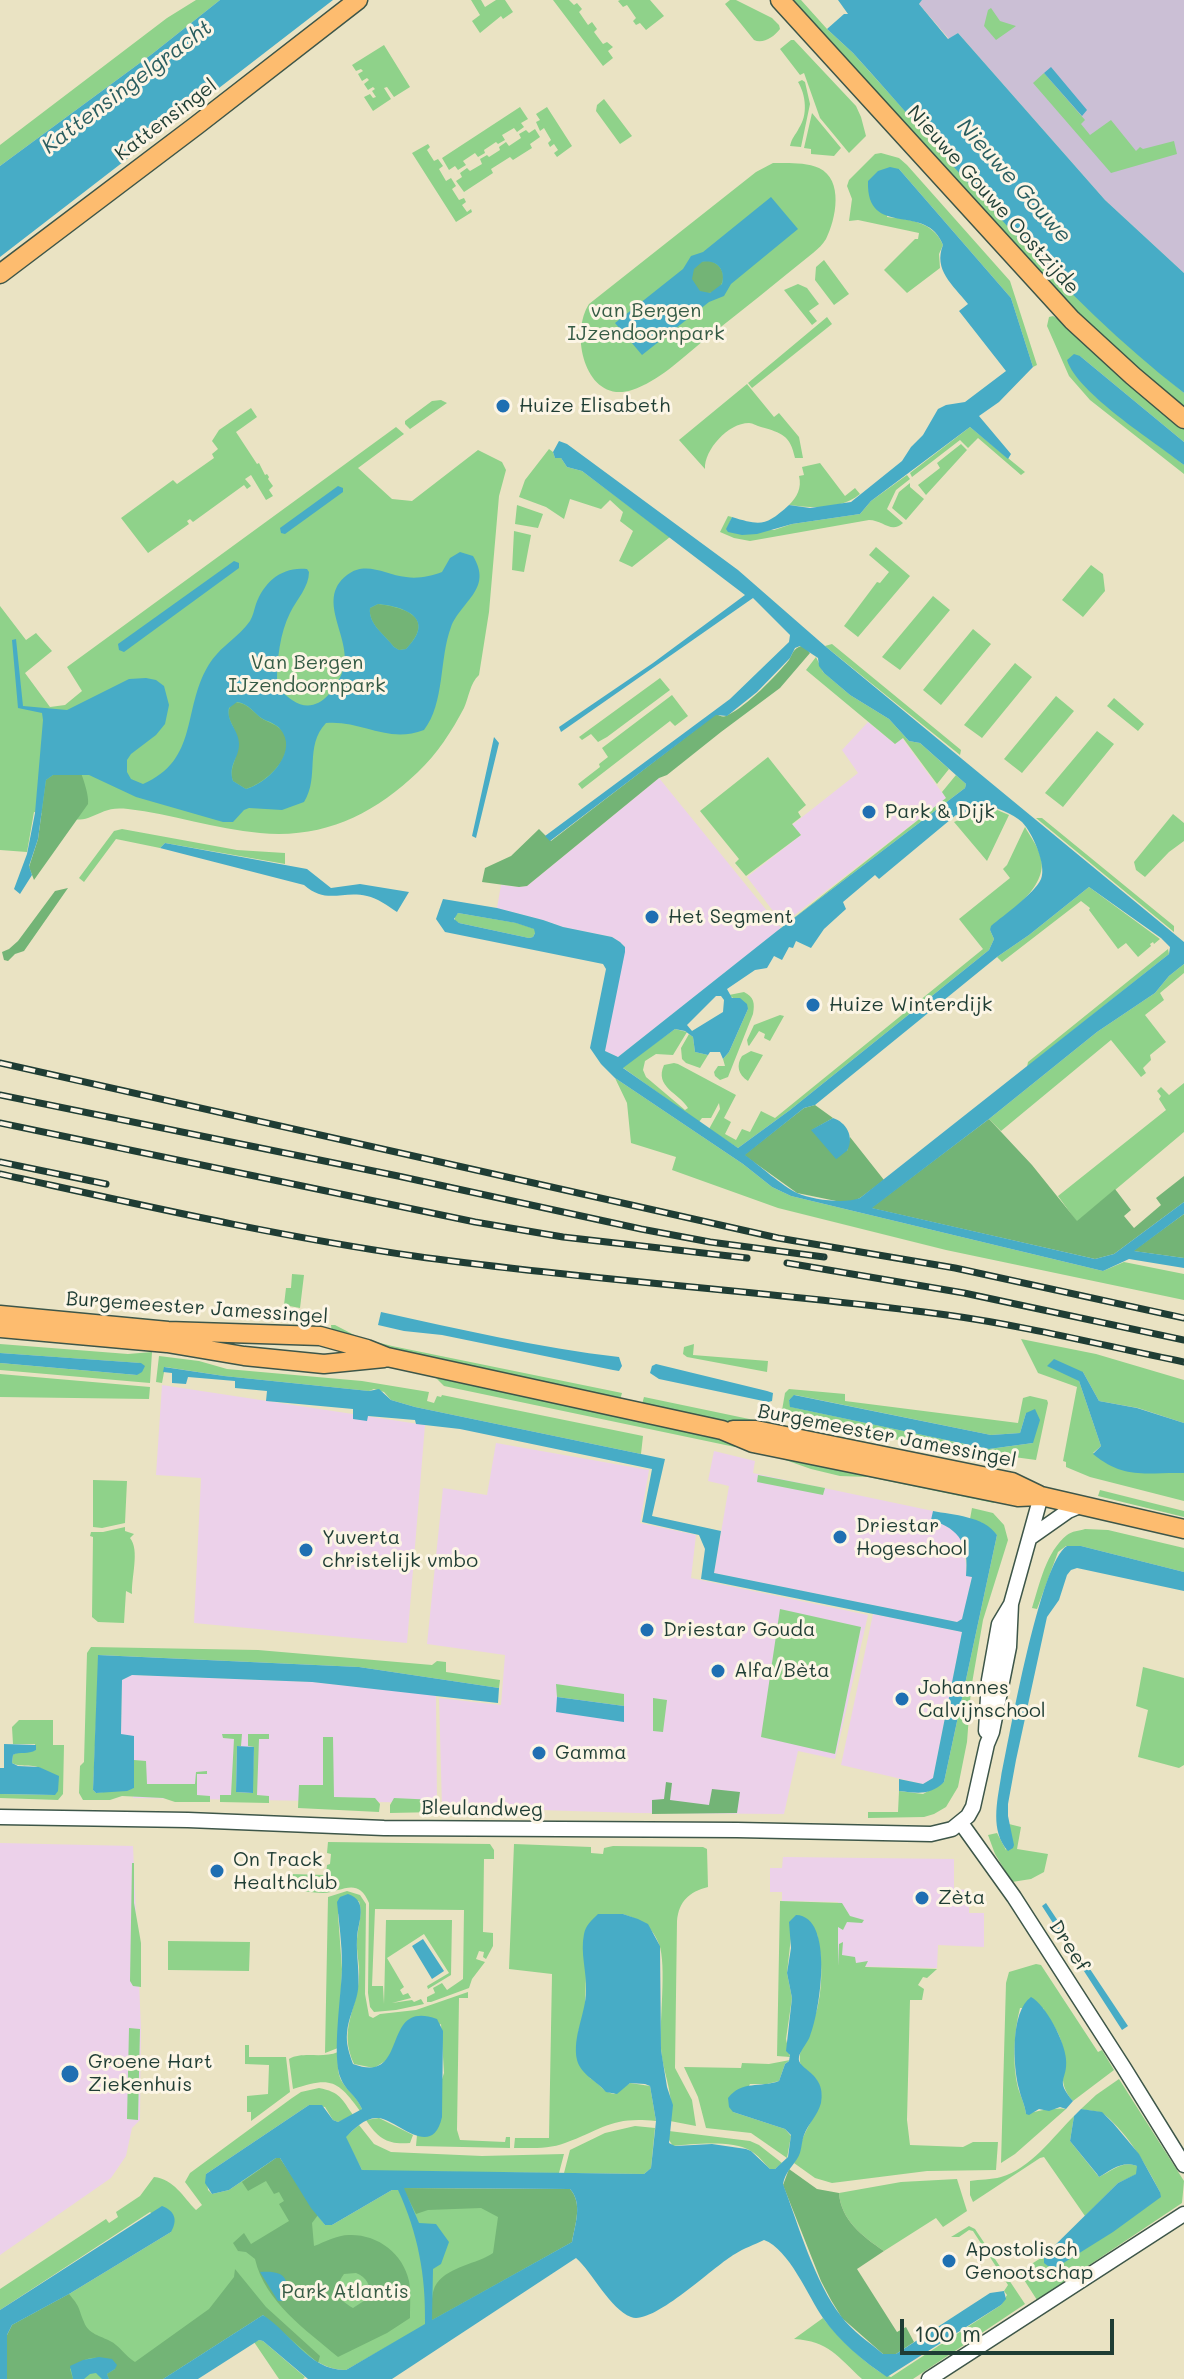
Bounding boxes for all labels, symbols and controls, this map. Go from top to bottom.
water label: Kattensingelgracht [37,14,217,160]
street label: Kattensingel [110,74,222,166]
street label: Nieuwe Gouwe Oostzijde [902,101,1084,299]
water label: Nieuwe Gouwe [951,113,1077,249]
park label: van Bergen IJzendoornpark [567,299,725,346]
place label: Huize Elisabeth [519,394,670,418]
marker: Huize Elisabeth [494,397,512,415]
park label: Van Bergen IJzendoornpark [228,651,386,698]
place label: Park & Dijk [885,800,995,824]
marker: Park & Dijk [860,803,878,821]
place label: Het Segment [668,905,793,929]
marker: Het Segment [643,908,661,926]
place label: Huize Winterdijk [829,993,992,1017]
marker: Huize Winterdijk [804,996,822,1014]
street label: Burgemeester Jamessingel [65,1287,329,1329]
street label: Burgemeester Jamessingel [756,1399,1018,1473]
place label: Driestar Hogeschool [856,1514,968,1561]
place label: Yuverta christelijk vmbo [322,1526,478,1573]
marker: Driestar Hogeschool [831,1528,849,1546]
marker: Yuverta christelijk vmbo [297,1541,315,1559]
place label: Driestar Gouda [663,1618,815,1642]
marker: Driestar Gouda [638,1621,656,1639]
place label: Alfa/Bèta [734,1659,830,1683]
marker: Alfa/Bèta [709,1662,727,1680]
place label: Johannes Calvijnschool [918,1676,1046,1723]
marker: Johannes Calvijnschool [893,1690,911,1708]
place label: Gamma [555,1741,627,1765]
marker: Gamma [530,1744,548,1762]
street label: Bleulandweg [421,1796,543,1822]
place label: On Track Healthclub [233,1848,338,1895]
marker: On Track Healthclub [208,1862,226,1880]
place label: Zèta [938,1886,985,1910]
marker: Zèta [913,1889,931,1907]
street label: Dreef [1044,1916,1094,1976]
place label: Groene Hart Ziekenhuis [88,2050,213,2097]
marker: Groene Hart Ziekenhuis [59,2063,81,2085]
place label: Apostolisch Genootschap [965,2238,1093,2285]
marker: Apostolisch Genootschap [940,2252,958,2270]
park label: Park Atlantis [281,2280,409,2304]
scale bar [904,2303,1118,2353]
text: 100 m [914,2317,981,2348]

